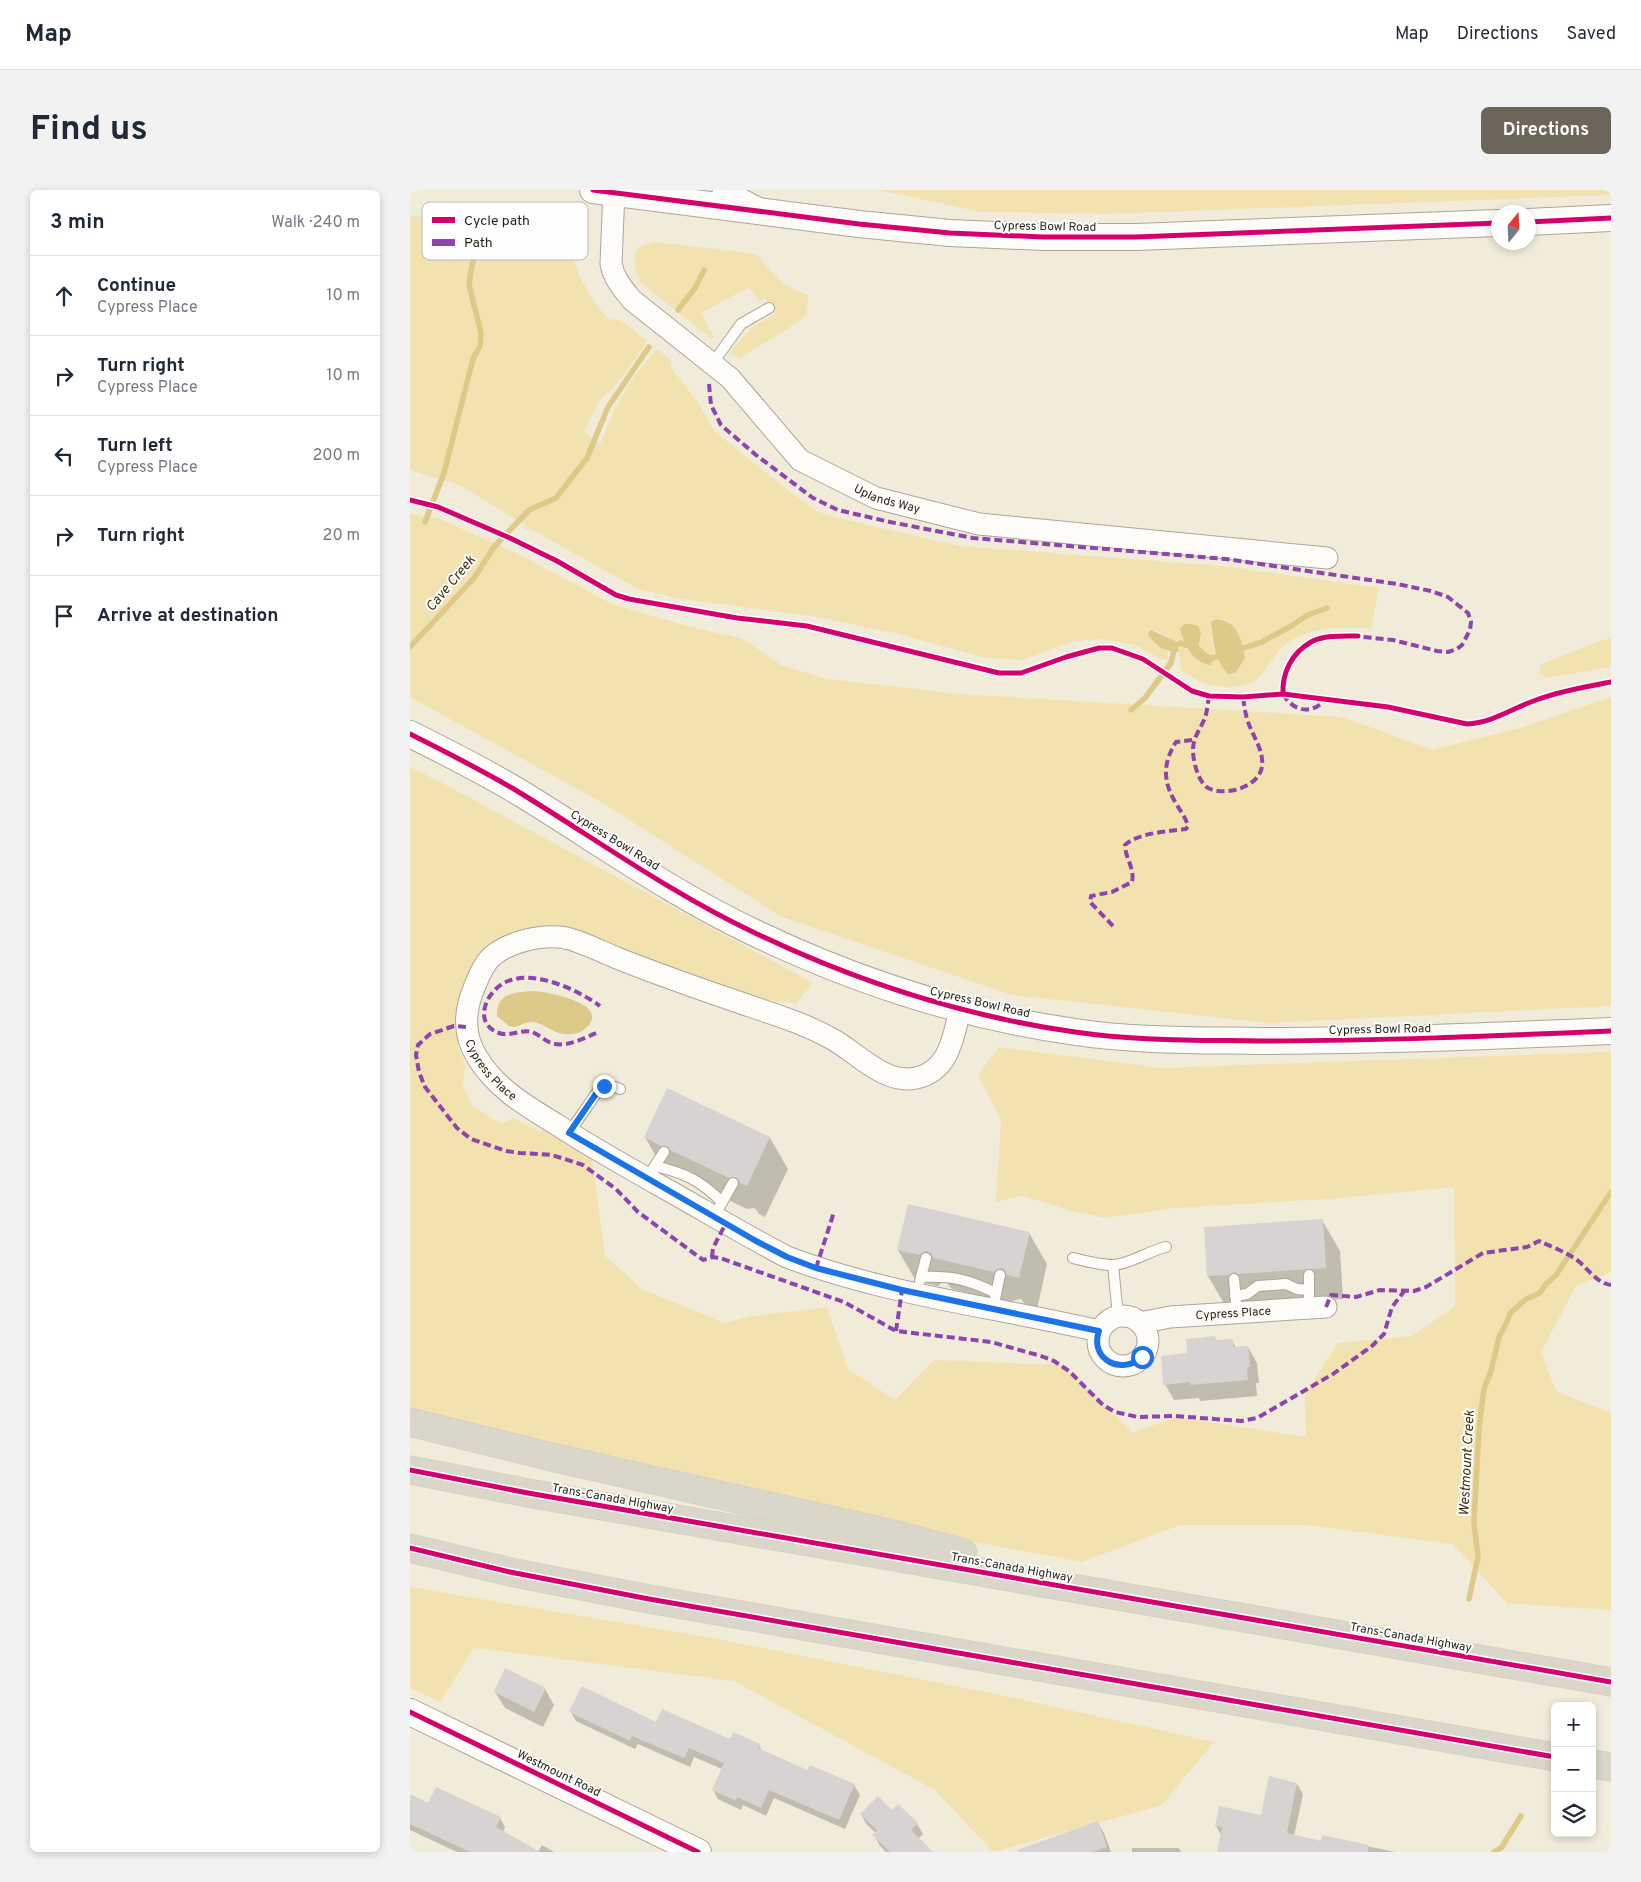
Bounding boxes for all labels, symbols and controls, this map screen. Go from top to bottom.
text: Map [25,20,72,50]
text: Map [1395,23,1429,46]
text: Directions [1457,23,1539,46]
text: Saved [1567,23,1616,46]
button: Directions [1481,107,1611,154]
text: Find us [30,108,148,152]
legend [422,202,588,260]
north arrow [1491,205,1536,250]
text: 3 min [50,209,105,236]
text: Walk · 240 m [271,213,360,233]
text: Cycle path [464,213,530,230]
street label: Cypress Bowl Road [994,218,1096,236]
text: Path [464,235,493,252]
text: Continue [97,274,176,298]
icon: ahead [50,282,78,310]
text: 10 m [326,286,360,306]
text: Cypress Place [97,298,198,318]
text: Turn right [97,354,185,378]
icon: right [50,362,78,390]
text: 10 m [326,366,360,386]
text: Cypress Place [97,378,198,398]
text: Turn left [97,434,173,458]
icon: left [50,442,78,470]
text: 200 m [312,446,360,466]
text: Cypress Place [97,458,198,478]
street label: Uplands Way [851,481,922,518]
icon: right [50,522,78,550]
text: Turn right [97,524,185,548]
text: 20 m [323,526,360,546]
water label: Cave Creek [423,552,480,615]
icon: arrive [50,602,78,630]
text: Arrive at destination [97,604,278,628]
street label: Cypress Bowl Road [567,807,662,875]
street label: Cypress Bowl Road [928,984,1032,1022]
street label: Cypress Bowl Road [1329,1021,1431,1039]
street label: Cypress Place [460,1037,520,1105]
route end [593,1075,616,1098]
street label: Cypress Place [1195,1304,1272,1324]
route start [1131,1346,1154,1369]
water label: Westmount Creek [1456,1409,1479,1516]
street label: Trans-Canada Highway [551,1480,675,1518]
street label: Trans-Canada Highway [950,1549,1074,1587]
street label: Trans-Canada Highway [1349,1619,1473,1657]
map controls [1551,1702,1596,1837]
button: + [1551,1702,1596,1747]
street label: Westmount Road [514,1747,603,1801]
button: − [1551,1747,1596,1792]
button: layers [1551,1792,1596,1837]

